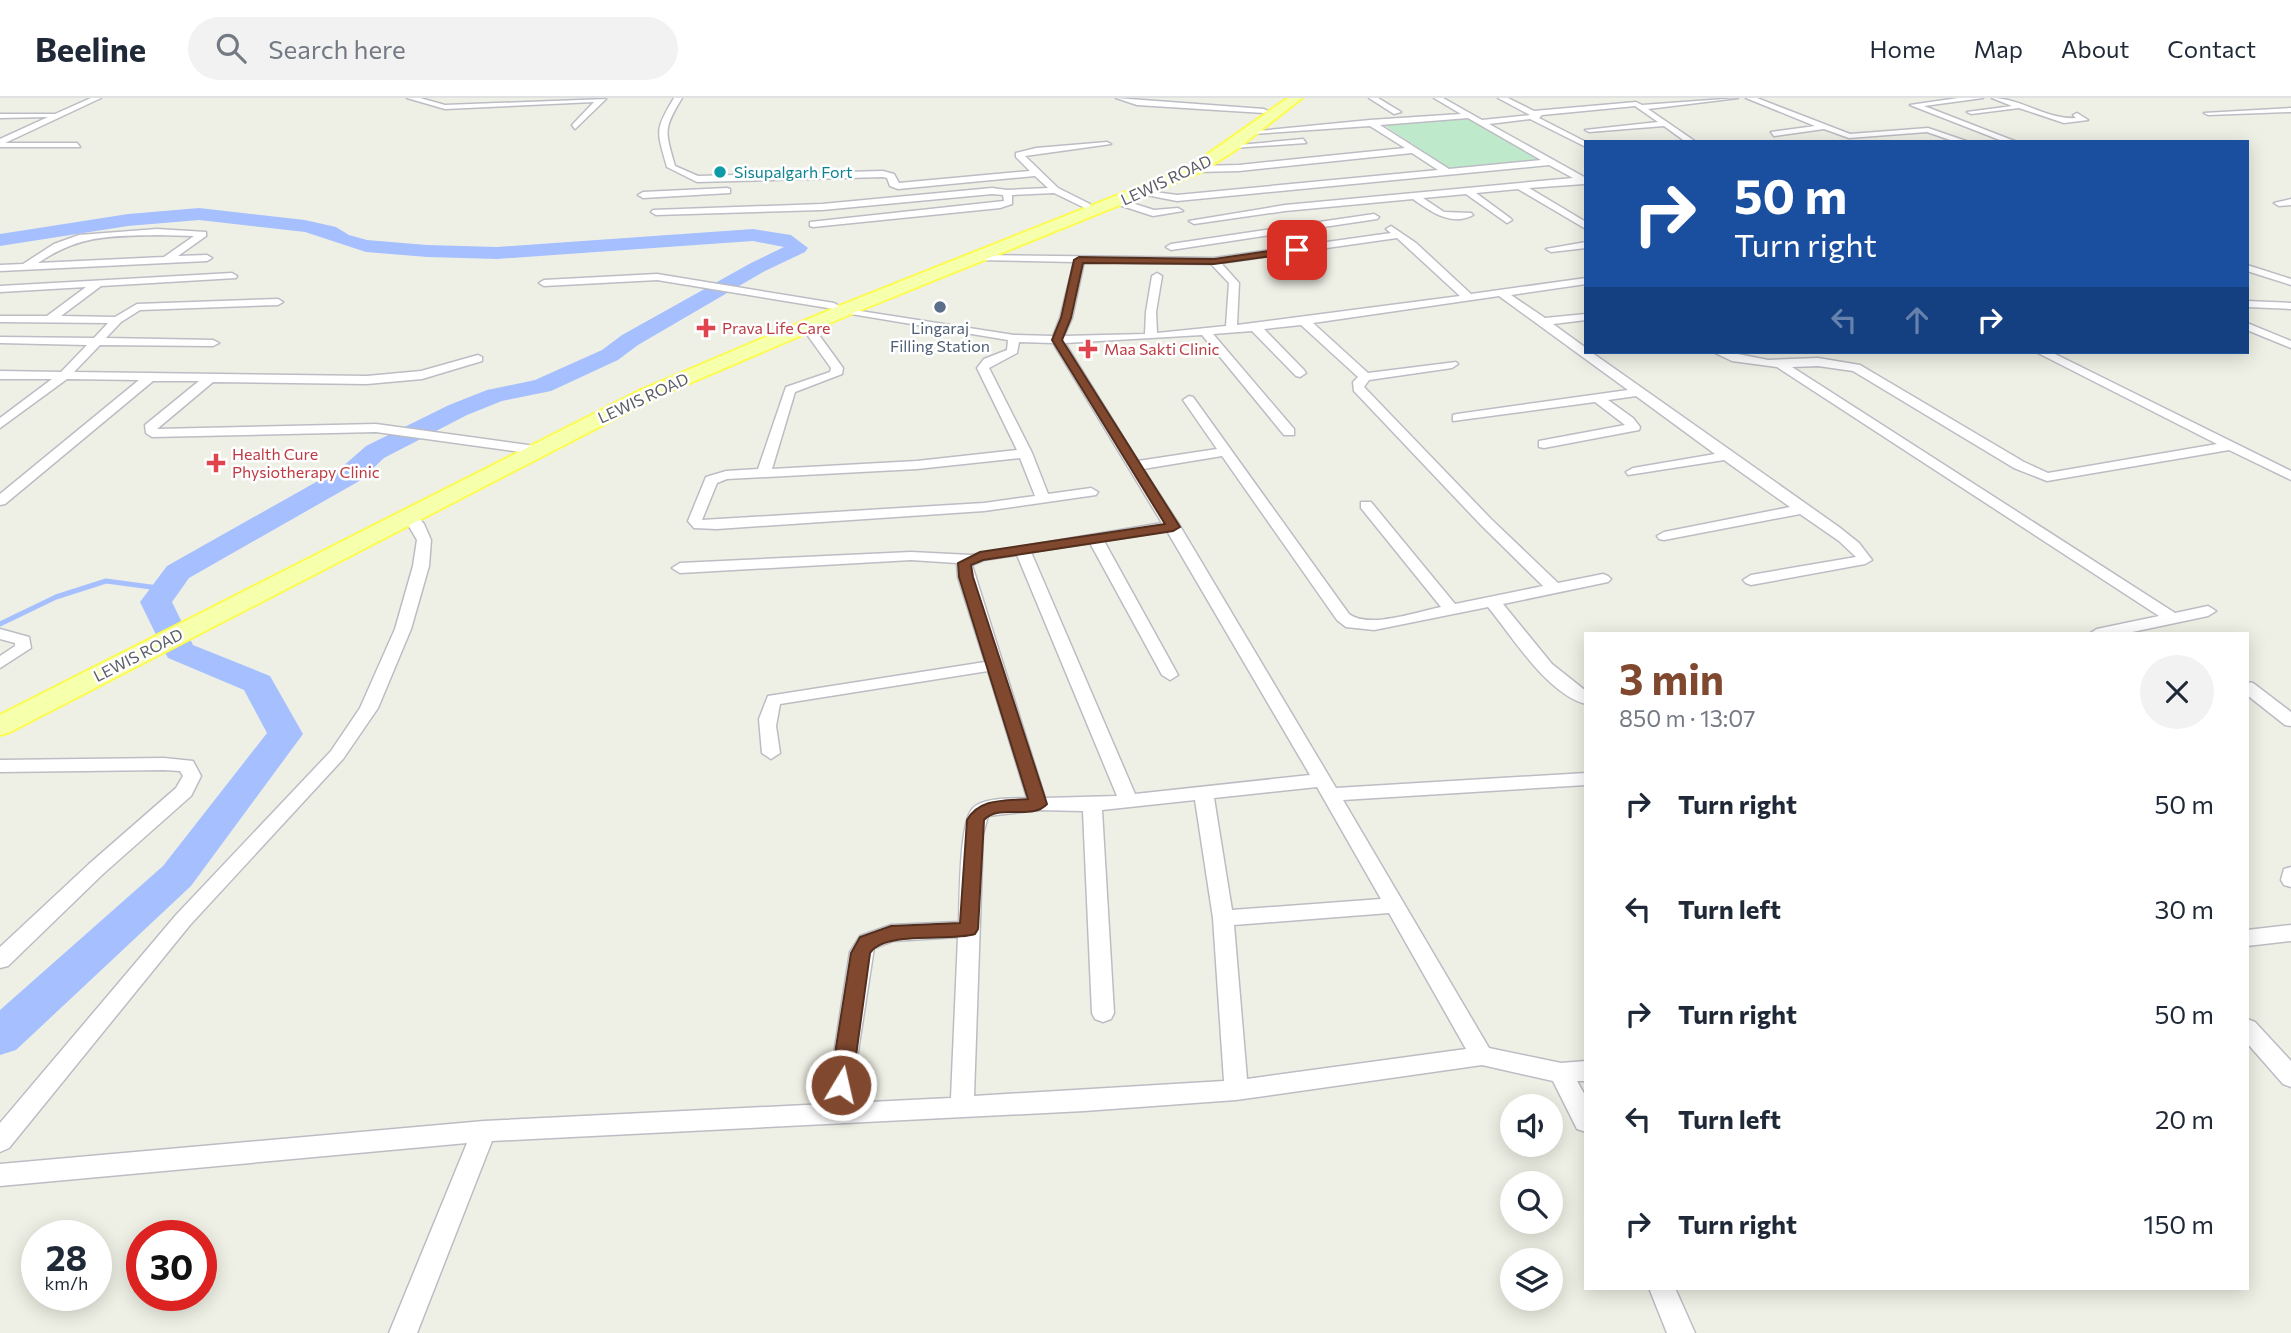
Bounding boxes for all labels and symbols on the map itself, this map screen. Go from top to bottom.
street label: LEWIS ROAD [1117,150,1214,209]
place label: Sisupalgarh Fort [734,162,853,181]
marker: Sisupalgarh Fort [712,164,728,180]
pin [1267,220,1327,280]
marker: Lingaraj Filling Station [932,299,948,315]
marker: Prava Life Care [696,318,716,338]
place label: Prava Life Care [722,318,831,337]
place label: Lingaraj Filling Station [890,318,990,355]
marker: Maa Sakti Clinic [1078,339,1098,359]
place label: Maa Sakti Clinic [1104,339,1220,358]
street label: LEWIS ROAD [594,368,691,427]
place label: Health Cure Physiotherapy Clinic [232,444,380,481]
marker: Health Cure Physiotherapy Clinic [206,453,226,473]
street label: LEWIS ROAD [90,624,186,685]
position arrow [804,1048,878,1122]
speed limit sign: 30 [126,1220,217,1311]

